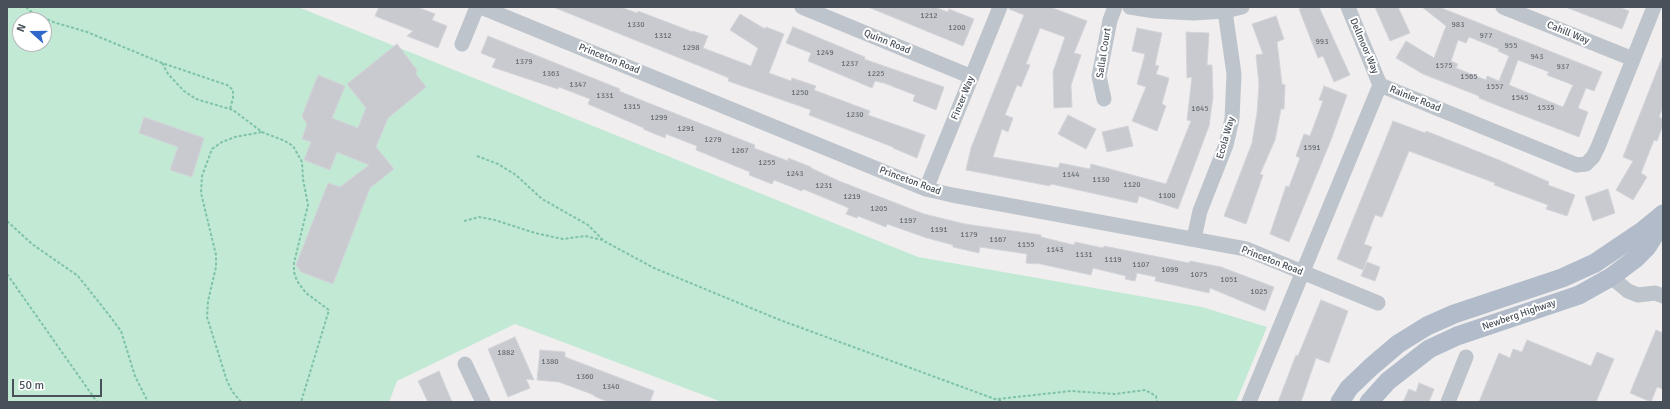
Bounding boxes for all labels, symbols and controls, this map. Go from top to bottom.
house number: 1212 [920,11,938,21]
north arrow [12,12,52,52]
street label: Dellmoor Way [1347,16,1381,76]
street label: Cahill Way [1545,19,1591,47]
house number: 1330 [627,20,645,30]
house number: 983 [1452,20,1464,30]
text: N [14,22,29,34]
house number: 1200 [948,23,966,33]
street label: Quinn Road [862,27,912,57]
street label: Sallal Court [1094,27,1114,79]
house number: 1312 [654,31,672,41]
house number: 977 [1480,31,1492,41]
house number: 993 [1316,37,1328,47]
street label: Princeton Road [577,41,641,77]
house number: 955 [1505,41,1517,51]
house number: 1298 [682,43,700,53]
house number: 1249 [816,48,834,58]
house number: 943 [1531,52,1543,62]
house number: 1379 [515,57,533,67]
house number: 1237 [841,59,859,69]
house number: 1575 [1435,61,1453,71]
house number: 937 [1557,62,1569,72]
house number: 1363 [542,69,560,79]
house number: 1225 [867,69,885,79]
house number: 1565 [1460,72,1478,82]
street label: Finzer Way [949,74,977,122]
house number: 1347 [569,80,587,90]
house number: 1557 [1486,82,1504,92]
street label: Rainier Road [1388,83,1442,115]
house number: 1250 [791,88,809,98]
house number: 1331 [596,91,614,101]
house number: 1545 [1511,93,1529,103]
house number: 1315 [623,102,641,112]
house number: 1535 [1537,103,1555,113]
house number: 1645 [1191,104,1209,114]
house number: 1230 [846,110,864,120]
house number: 1299 [650,113,668,123]
street label: Ecola Way [1214,115,1238,161]
house number: 1291 [677,124,695,134]
house number: 1279 [704,135,722,145]
house number: 1591 [1303,143,1321,153]
house number: 1267 [731,146,749,156]
house number: 1255 [758,158,776,168]
street label: Princeton Road [877,164,943,198]
house number: 1243 [786,169,804,179]
house number: 1144 [1062,170,1080,180]
house number: 1130 [1092,175,1110,185]
house number: 1120 [1123,180,1141,190]
house number: 1231 [815,181,833,191]
house number: 1100 [1158,191,1176,201]
house number: 1219 [843,192,861,202]
house number: 1205 [870,204,888,214]
house number: 1197 [899,216,917,226]
house number: 1191 [930,225,948,235]
house number: 1179 [960,230,978,240]
house number: 1167 [989,235,1007,245]
house number: 1155 [1017,240,1035,250]
street label: Princeton Road [1240,244,1304,278]
house number: 1143 [1046,245,1064,255]
house number: 1131 [1075,250,1093,260]
house number: 1119 [1104,255,1122,265]
house number: 1107 [1132,260,1150,270]
house number: 1099 [1161,265,1179,275]
house number: 1075 [1190,270,1208,280]
house number: 1051 [1220,275,1238,285]
house number: 1025 [1250,287,1268,297]
street label: Newberg Highway [1481,297,1557,333]
house number: 1882 [497,348,515,358]
house number: 1380 [541,357,559,367]
scale bar [14,371,104,397]
house number: 1360 [576,372,594,382]
text: 50 m [19,378,44,393]
house number: 1340 [602,382,620,392]

